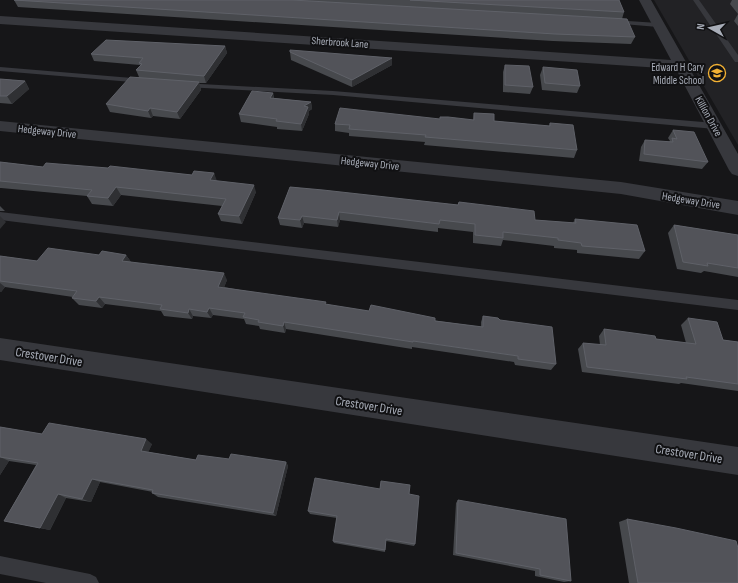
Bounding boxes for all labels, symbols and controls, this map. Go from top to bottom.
north arrow [690,8,730,48]
text: N [694,23,707,30]
street label: Sherbrook Lane [311,34,369,51]
place label: Edward H Cary Middle School [651,61,705,87]
school or university icon: Edward H Cary Middle School [707,63,727,83]
street label: Killion Drive [692,94,725,138]
street label: Hedgeway Drive [17,122,77,141]
street label: Hedgeway Drive [340,154,400,173]
street label: Hedgeway Drive [661,189,721,212]
street label: Crestover Drive [14,344,83,370]
street label: Crestover Drive [334,393,403,419]
street label: Crestover Drive [654,441,723,467]

